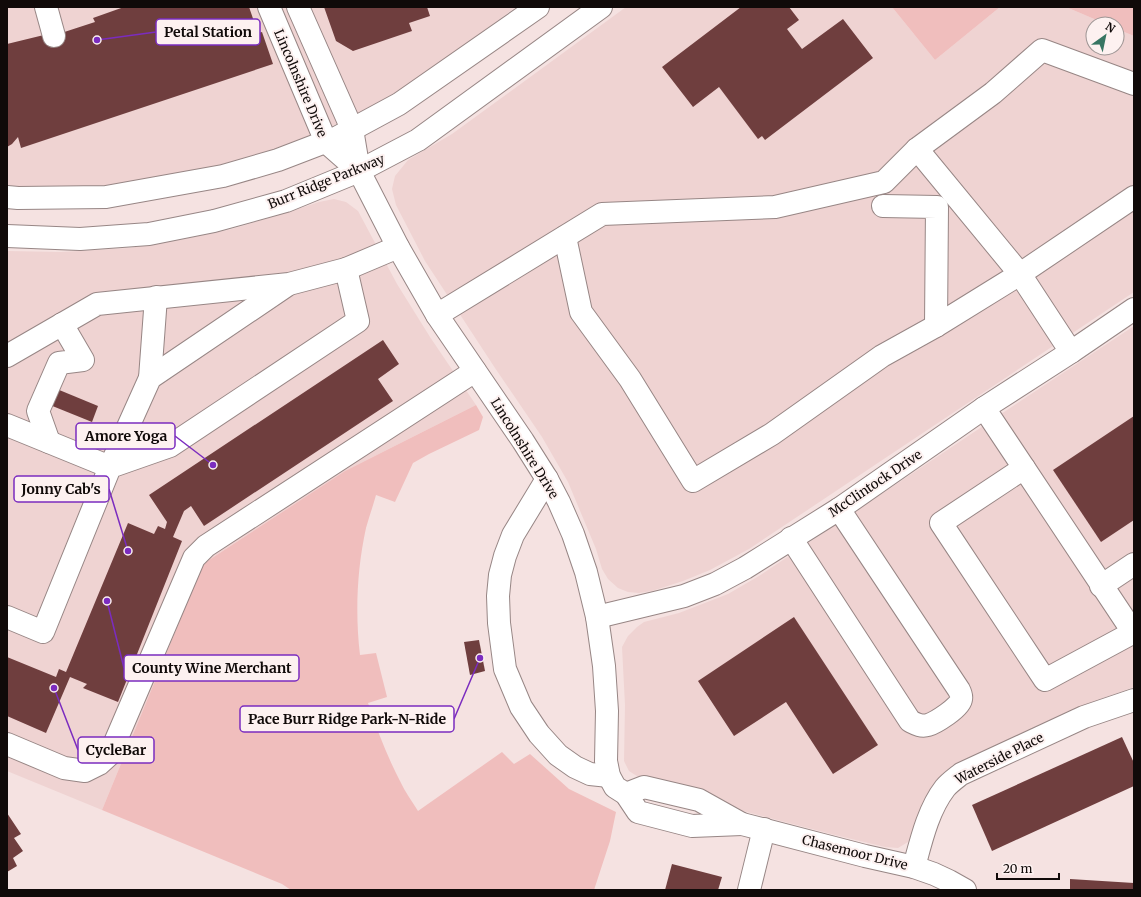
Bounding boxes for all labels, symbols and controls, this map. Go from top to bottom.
north arrow [1085,16,1125,56]
callout: Petal Station [156,19,260,45]
text: N [1103,19,1118,36]
text: Petal Station [164,23,253,41]
street label: Lincolnshire Drive [270,27,331,140]
street label: Burr Ridge Parkway [265,150,387,213]
street label: Lincolnshire Drive [487,395,563,502]
callout: Amore Yoga [76,423,175,449]
text: Amore Yoga [84,427,167,445]
street label: McClintock Drive [825,446,925,521]
callout: Jonny Cab's [14,476,109,502]
text: Jonny Cab's [20,480,101,498]
callout: County Wine Merchant [124,655,299,681]
text: County Wine Merchant [132,659,292,677]
callout: Pace Burr Ridge Park-N-Ride [240,706,454,732]
text: Pace Burr Ridge Park-N-Ride [248,710,446,728]
street label: Waterside Place [951,729,1047,789]
callout: CycleBar [78,737,154,763]
text: CycleBar [86,741,147,759]
street label: Chasemoor Drive [800,831,910,874]
scale bar [997,855,1059,881]
text: 20 m [1003,861,1032,876]

